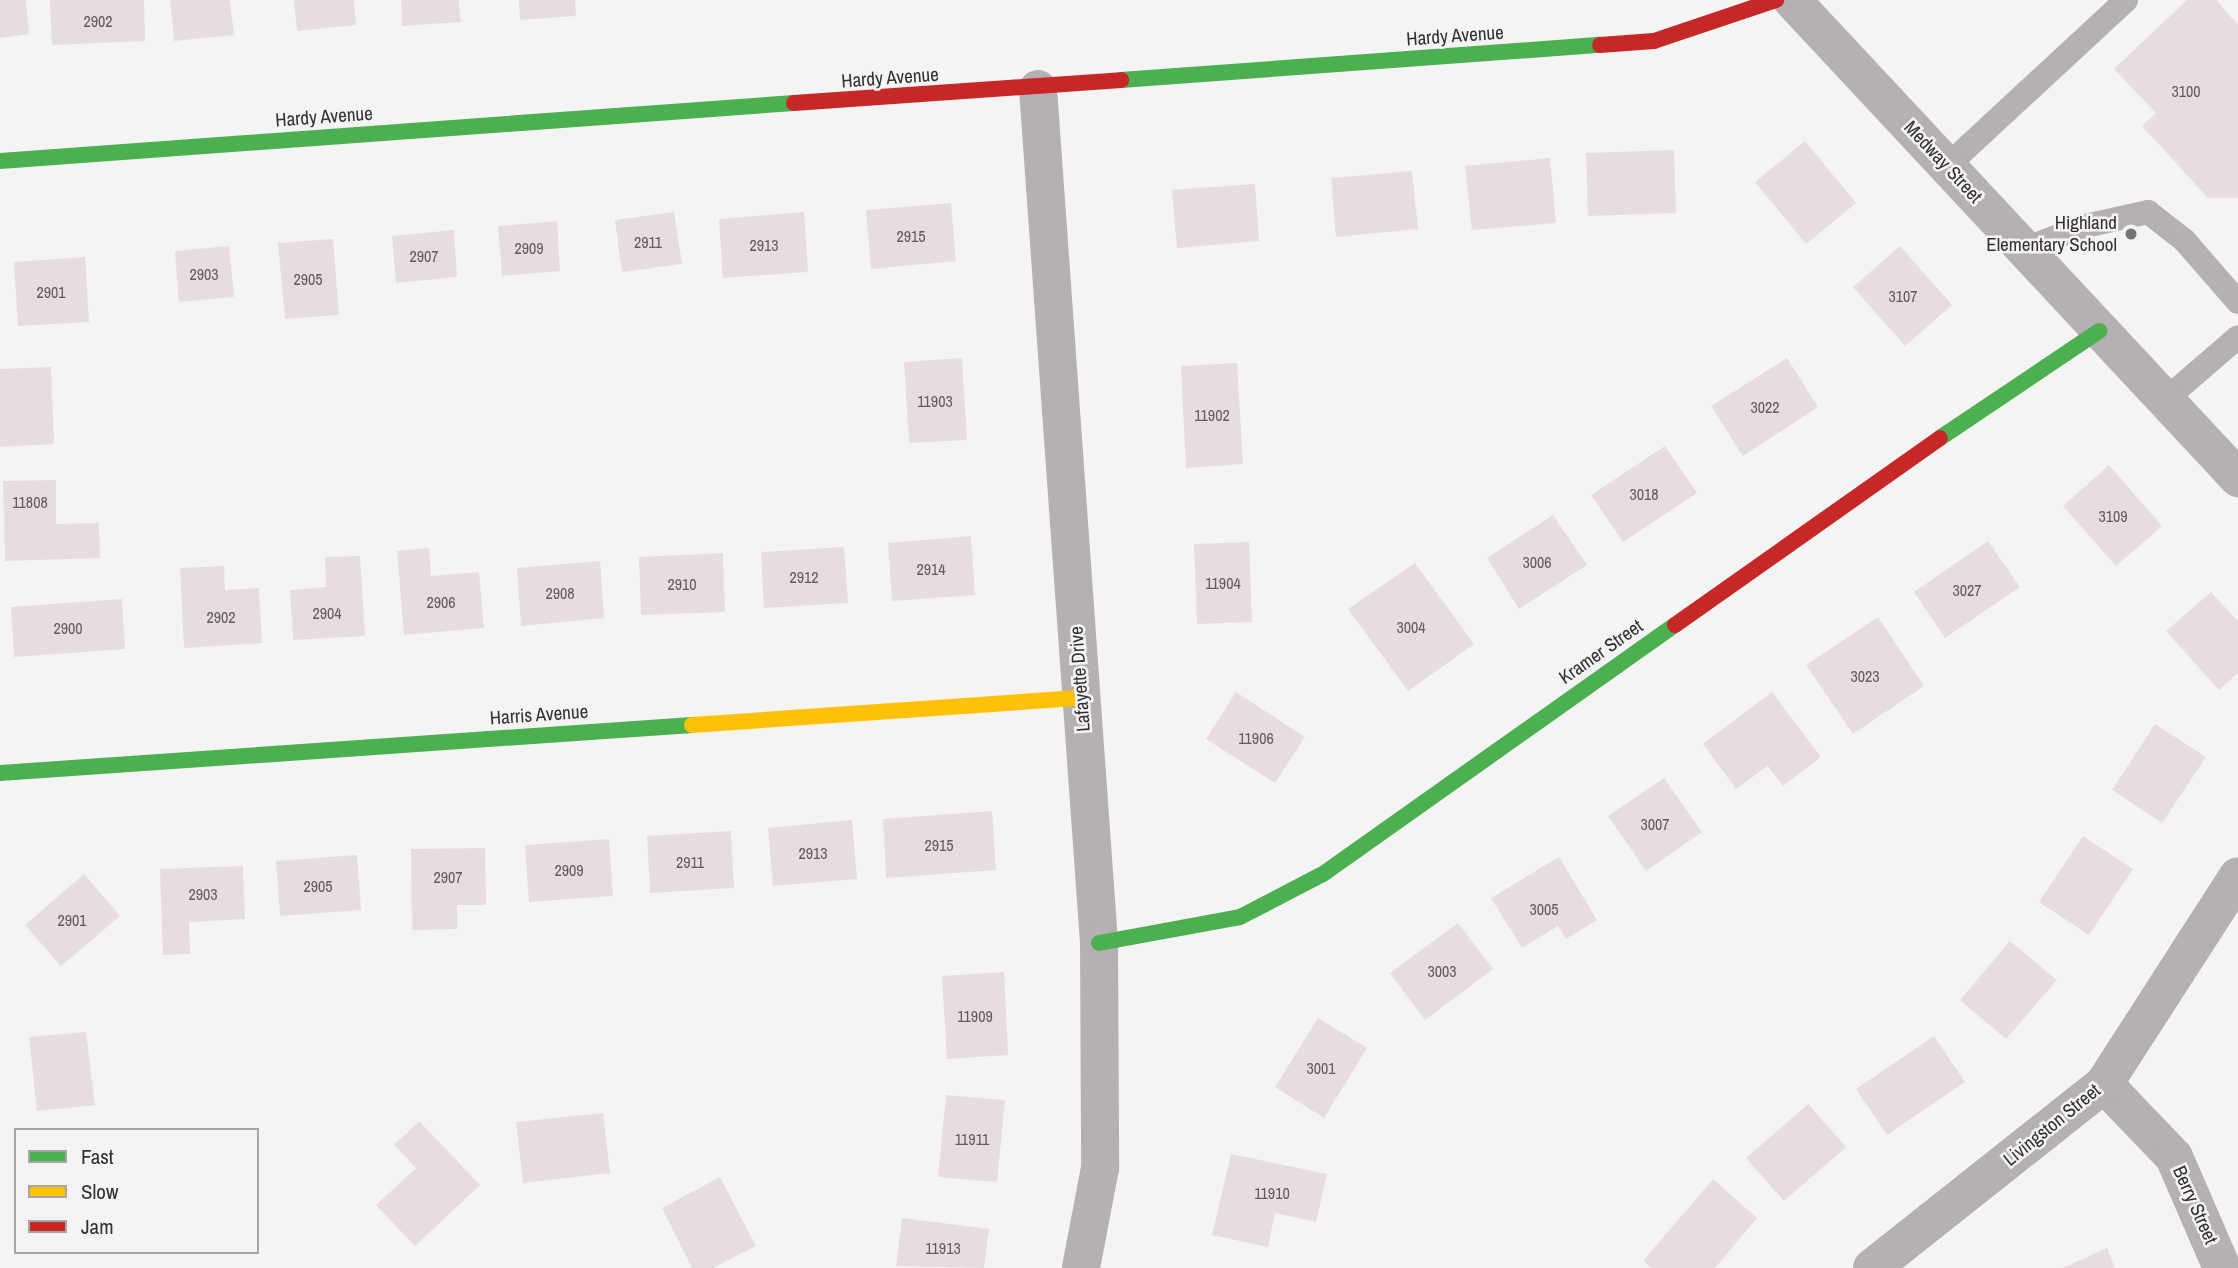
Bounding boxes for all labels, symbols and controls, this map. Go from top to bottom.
house number: 2902 [83,11,113,31]
street label: Hardy Avenue [1405,21,1505,51]
street label: Hardy Avenue [840,63,940,93]
house number: 3100 [2171,81,2201,101]
street label: Hardy Avenue [274,102,374,132]
street label: Medway Street [1899,116,1987,208]
place label: Highland Elementary School [1986,212,2117,256]
house number: 2915 [896,226,926,246]
marker: Highland Elementary School [2123,226,2139,242]
house number: 2911 [634,232,662,252]
house number: 2913 [749,235,779,255]
house number: 2909 [514,238,544,258]
house number: 2907 [409,246,439,266]
house number: 2903 [189,264,219,284]
house number: 2905 [293,269,323,289]
house number: 2901 [36,282,66,302]
house number: 3107 [1888,286,1918,306]
house number: 11903 [917,391,953,411]
house number: 3022 [1750,397,1780,417]
house number: 11902 [1194,405,1230,425]
house number: 3018 [1629,484,1659,504]
house number: 11808 [12,492,48,512]
house number: 3109 [2098,506,2128,526]
house number: 3006 [1522,552,1552,572]
house number: 2914 [916,559,946,579]
house number: 2912 [789,567,819,587]
house number: 11904 [1205,573,1241,593]
house number: 2910 [667,574,697,594]
house number: 3027 [1952,580,1982,600]
house number: 2908 [545,583,575,603]
house number: 2906 [426,592,456,612]
house number: 2904 [312,603,342,623]
house number: 2902 [206,607,236,627]
street label: Kramer Street [1555,615,1647,689]
house number: 3004 [1396,617,1426,637]
house number: 2900 [53,618,83,638]
street label: Lafayette Drive [1065,626,1095,732]
house number: 3023 [1850,666,1880,686]
street label: Harris Avenue [489,700,589,730]
house number: 11906 [1238,728,1274,748]
house number: 3007 [1640,814,1670,834]
house number: 2915 [924,835,954,855]
house number: 2913 [798,843,828,863]
house number: 2911 [676,852,704,872]
house number: 2909 [554,860,584,880]
house number: 2907 [433,867,463,887]
house number: 2905 [303,876,333,896]
house number: 2903 [188,884,218,904]
house number: 3005 [1529,899,1559,919]
house number: 2901 [57,910,87,930]
house number: 3003 [1427,961,1457,981]
house number: 11909 [957,1006,993,1026]
house number: 3001 [1306,1058,1336,1078]
street label: Livingston Street [1999,1079,2105,1171]
legend [14,1128,259,1254]
house number: 11911 [955,1129,989,1149]
text: Fast [81,1142,114,1171]
street label: Berry Street [2168,1162,2222,1248]
text: Slow [81,1177,118,1206]
house number: 11910 [1254,1183,1290,1203]
text: Jam [81,1212,114,1241]
house number: 11913 [925,1238,961,1258]

